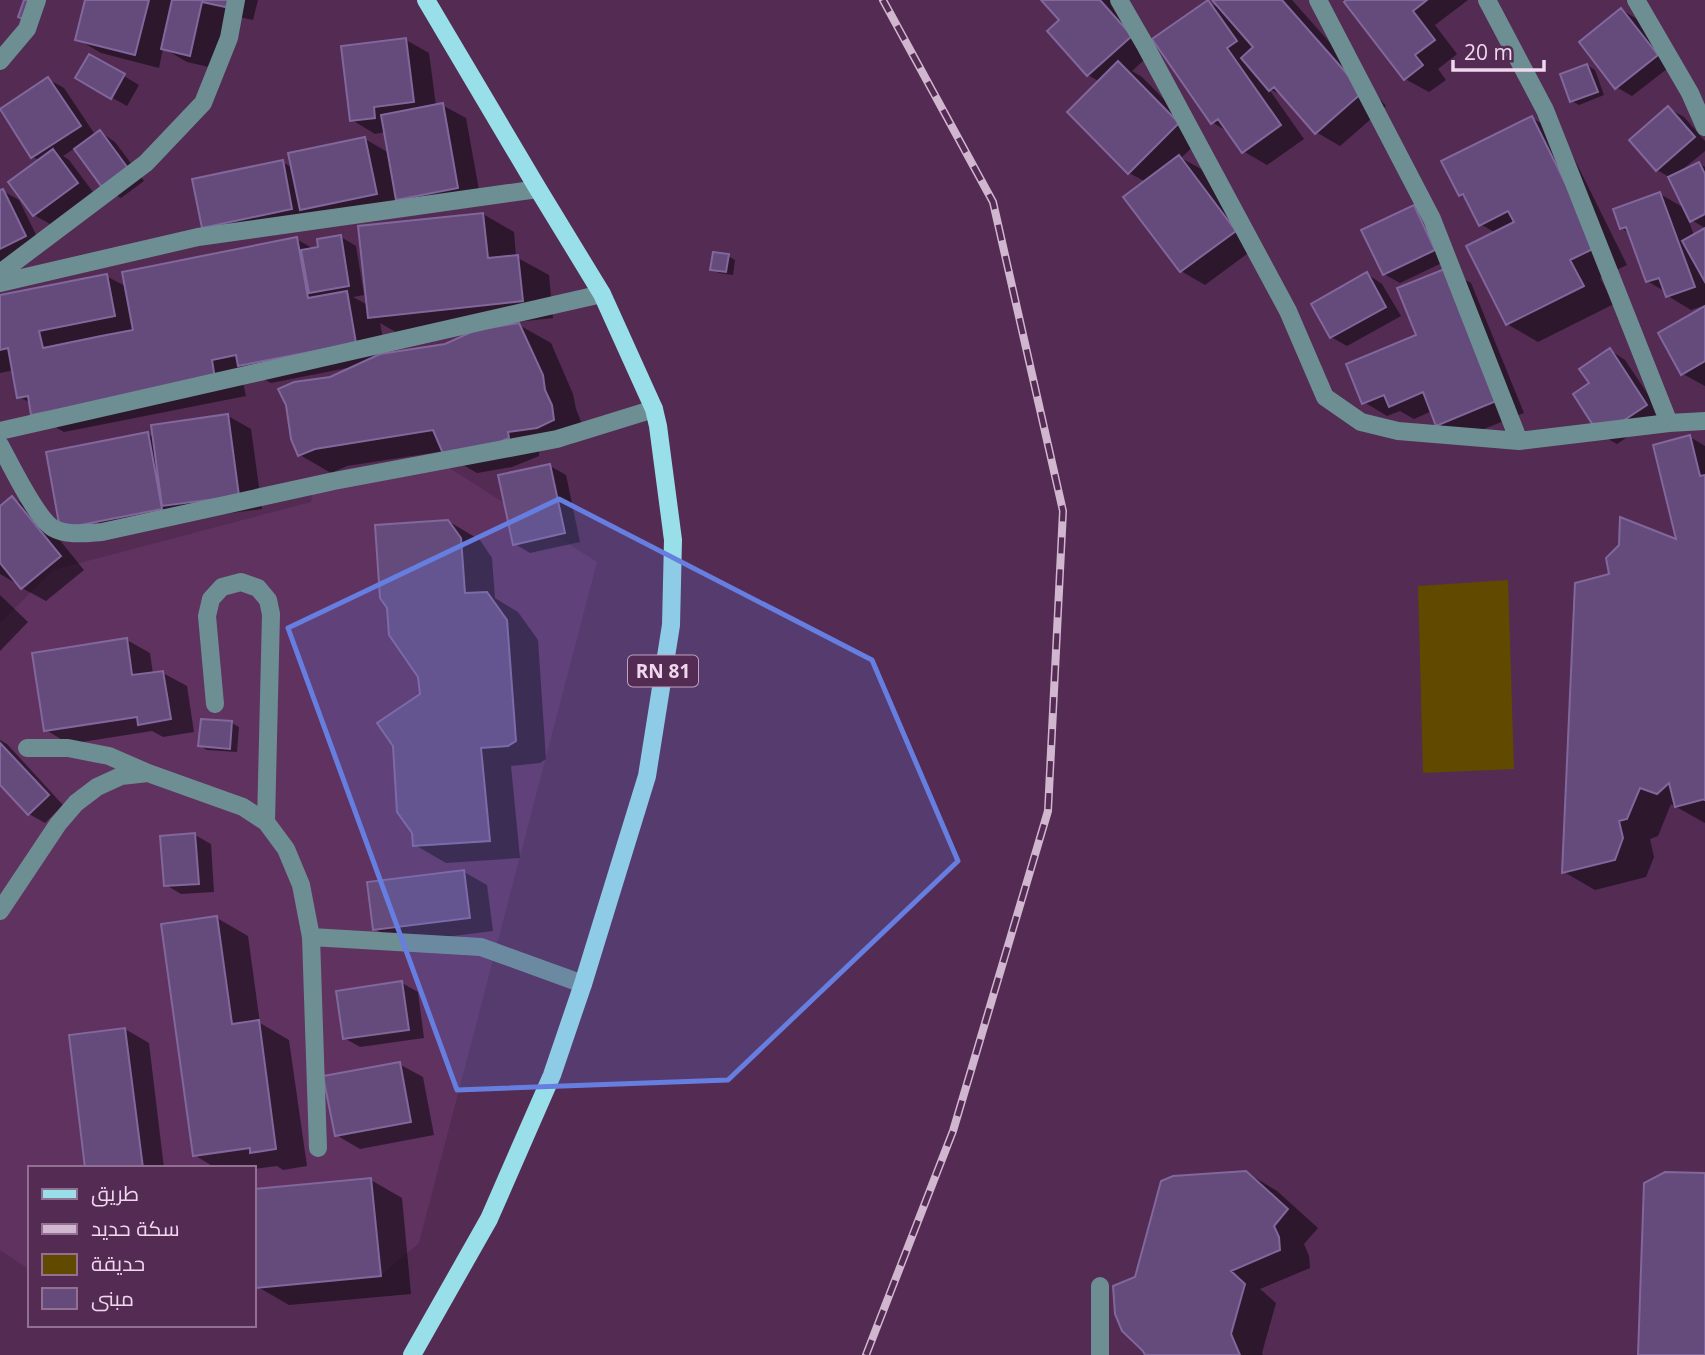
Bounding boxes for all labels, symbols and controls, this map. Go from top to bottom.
scale bar [1453,28,1544,72]
text: 20 m [1464,38,1513,66]
road number: RN 81 [628,656,698,686]
legend [28,1166,256,1327]
text: طريق [91,1179,139,1207]
text: سكة حديد [91,1214,180,1242]
text: حديقة [91,1249,145,1277]
text: مبنى [91,1284,134,1312]

